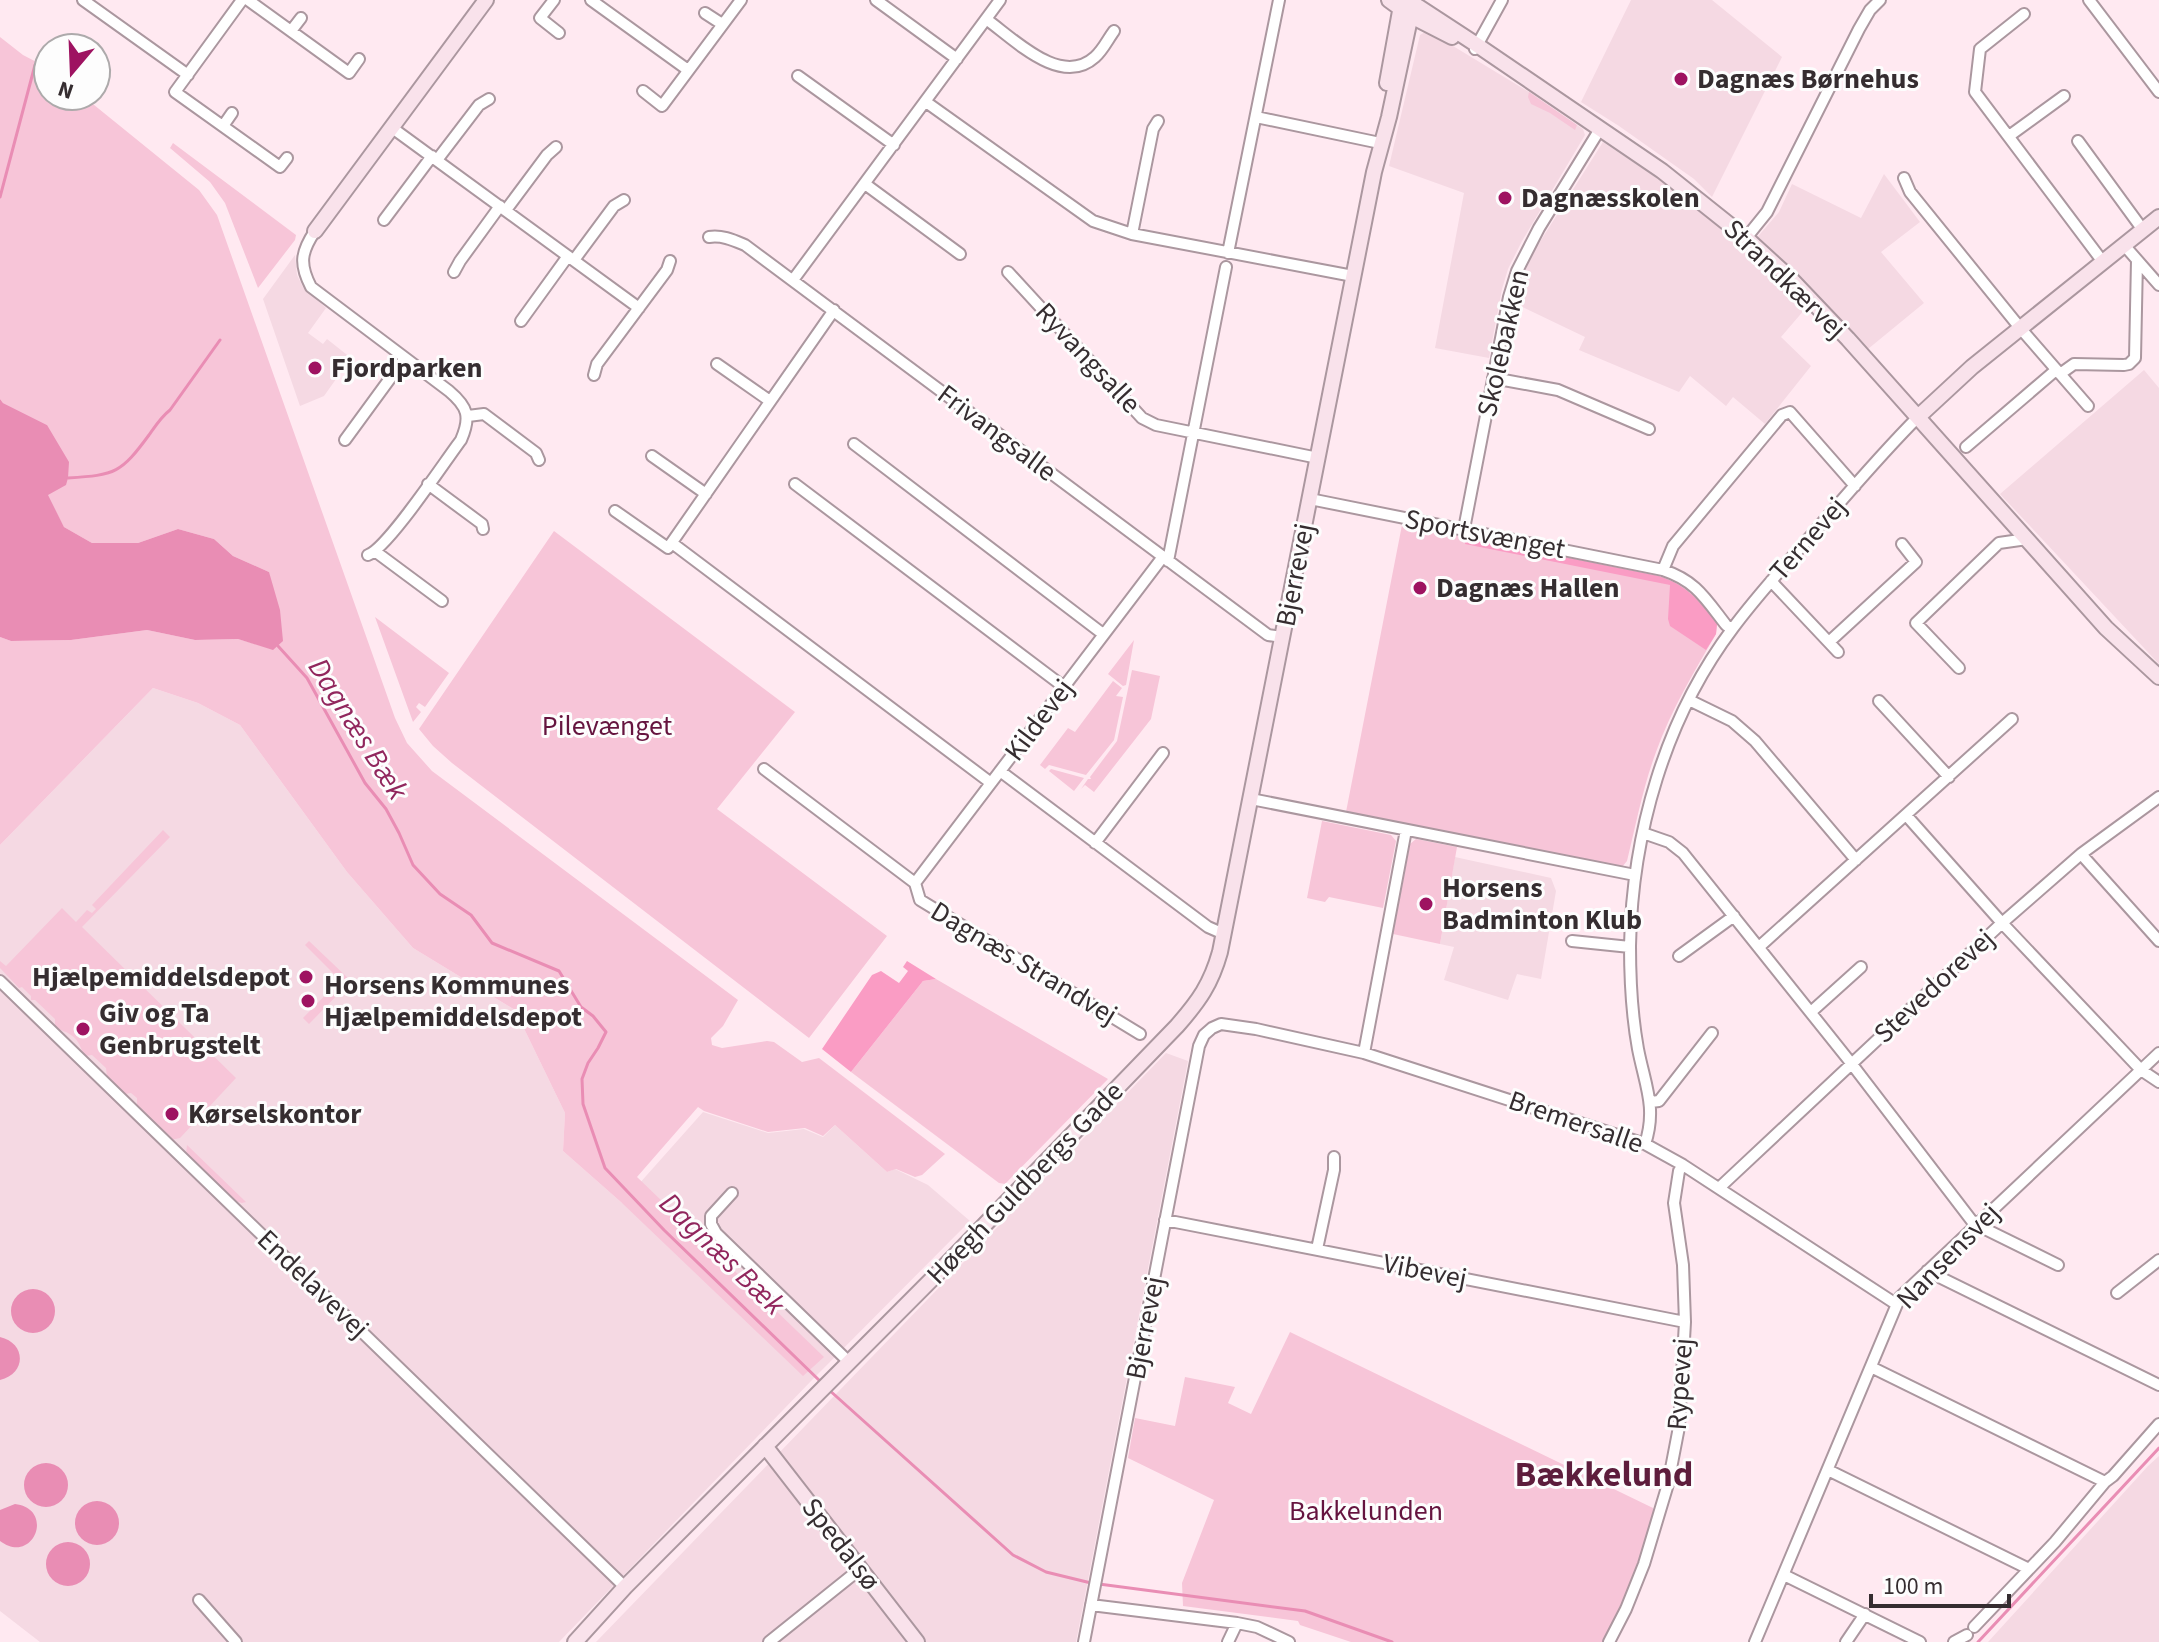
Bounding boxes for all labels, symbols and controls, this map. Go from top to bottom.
north arrow [32,32,112,112]
place label: Dagnæs Børnehus [1697,59,1919,99]
marker: Dagnæs Børnehus [1672,70,1690,88]
text: N [54,72,78,107]
place label: Dagnæsskolen [1521,178,1700,218]
marker: Dagnæsskolen [1496,189,1514,207]
street label: Strandkærvej [1715,210,1855,348]
street label: Skolebakken [1467,265,1539,421]
street label: Ryvangsalle [1026,294,1150,422]
place label: Fjordparken [331,348,483,388]
marker: Fjordparken [306,359,324,377]
street label: Frivangsalle [929,375,1065,491]
street label: Ternevej [1760,488,1856,590]
street label: Sportsvænget [1401,499,1569,569]
street label: Bjerrevej [1265,520,1325,630]
place label: Dagnæs Hallen [1436,568,1620,608]
marker: Dagnæs Hallen [1411,579,1429,597]
water label: Dagnæs Bæk [297,649,419,809]
street label: Kildevej [995,671,1083,769]
park label: Pilevænget [542,706,673,746]
place label: Horsens Badminton Klub [1442,868,1642,940]
street label: Dagnæs Strandvej [923,891,1125,1035]
marker: Horsens Badminton Klub [1417,895,1435,913]
street label: Stevedorevej [1865,919,2003,1053]
place label: Hjælpemiddelsdepot [32,957,290,997]
place label: Horsens Kommunes Hjælpemiddelsdepot [324,965,582,1037]
marker: Hjælpemiddelsdepot [297,968,315,986]
marker: Horsens Kommunes Hjælpemiddelsdepot [299,992,317,1010]
place label: Giv og Ta Genbrugstelt [99,993,261,1065]
marker: Giv og Ta Genbrugstelt [74,1020,92,1038]
street label: Høegh Guldbergs Gade [917,1073,1133,1293]
street label: Bremersalle [1503,1080,1649,1164]
place label: Kørselskontor [188,1094,362,1134]
marker: Kørselskontor [163,1105,181,1123]
water label: Dagnæs Bæk [649,1183,795,1326]
street label: Nansensvej [1887,1194,2009,1318]
street label: Endelavevej [248,1220,378,1348]
street label: Vibevej [1380,1243,1470,1299]
street label: Bjerrevej [1115,1273,1175,1383]
street label: Rypevej [1657,1337,1703,1431]
district label: Bækkelund [1515,1449,1693,1500]
street label: Spedalsø [792,1489,890,1599]
park label: Bakkelunden [1289,1491,1443,1531]
scale bar [1871,1558,2009,1608]
text: 100 m [1883,1569,1943,1604]

